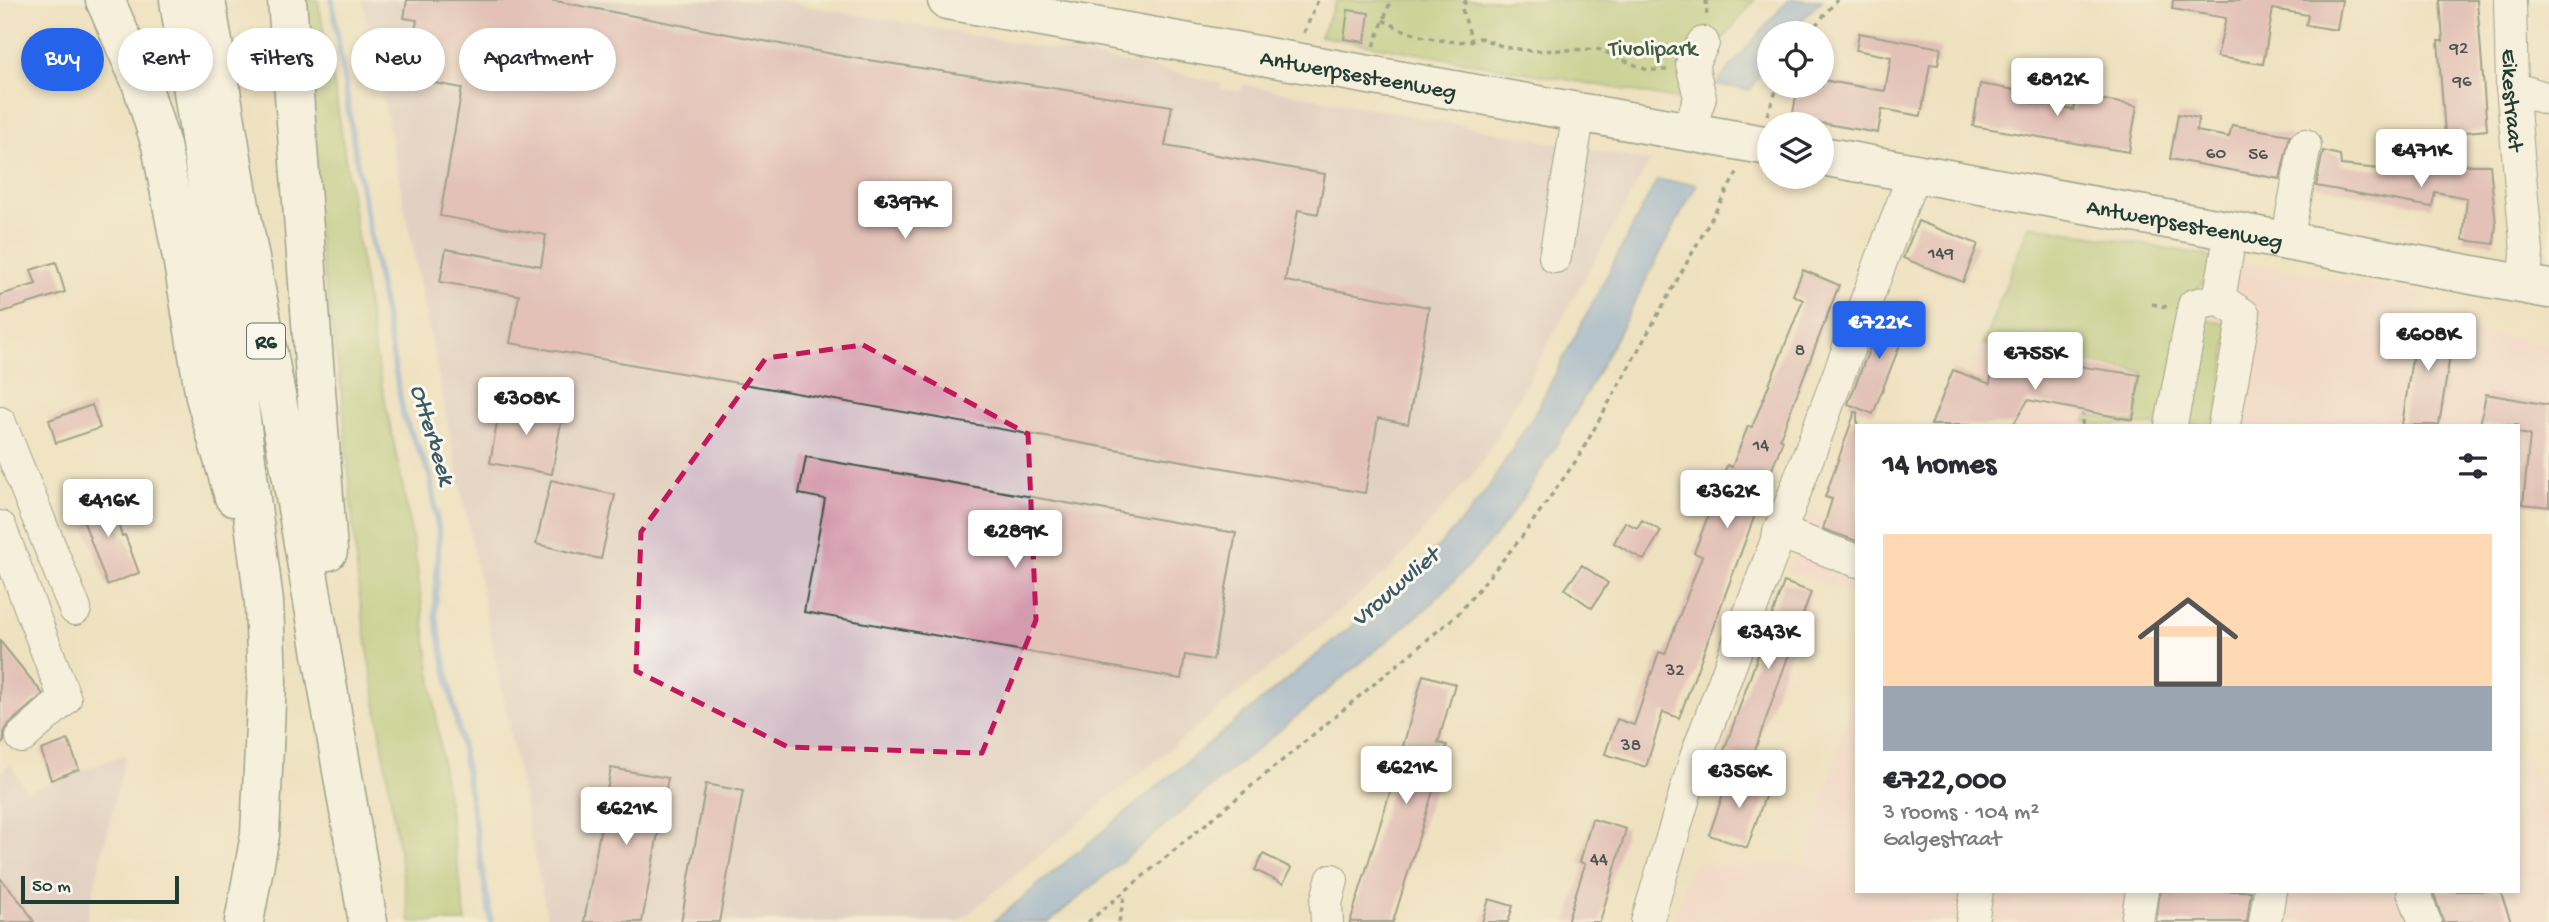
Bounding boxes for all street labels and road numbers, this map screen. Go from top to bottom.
street label: Antwerpsesteenweg [1258,46,1458,107]
street label: Eikestraat [2494,49,2528,154]
street label: Antwerpsesteenweg [2084,195,2285,257]
road number: R6 [247,324,285,358]

